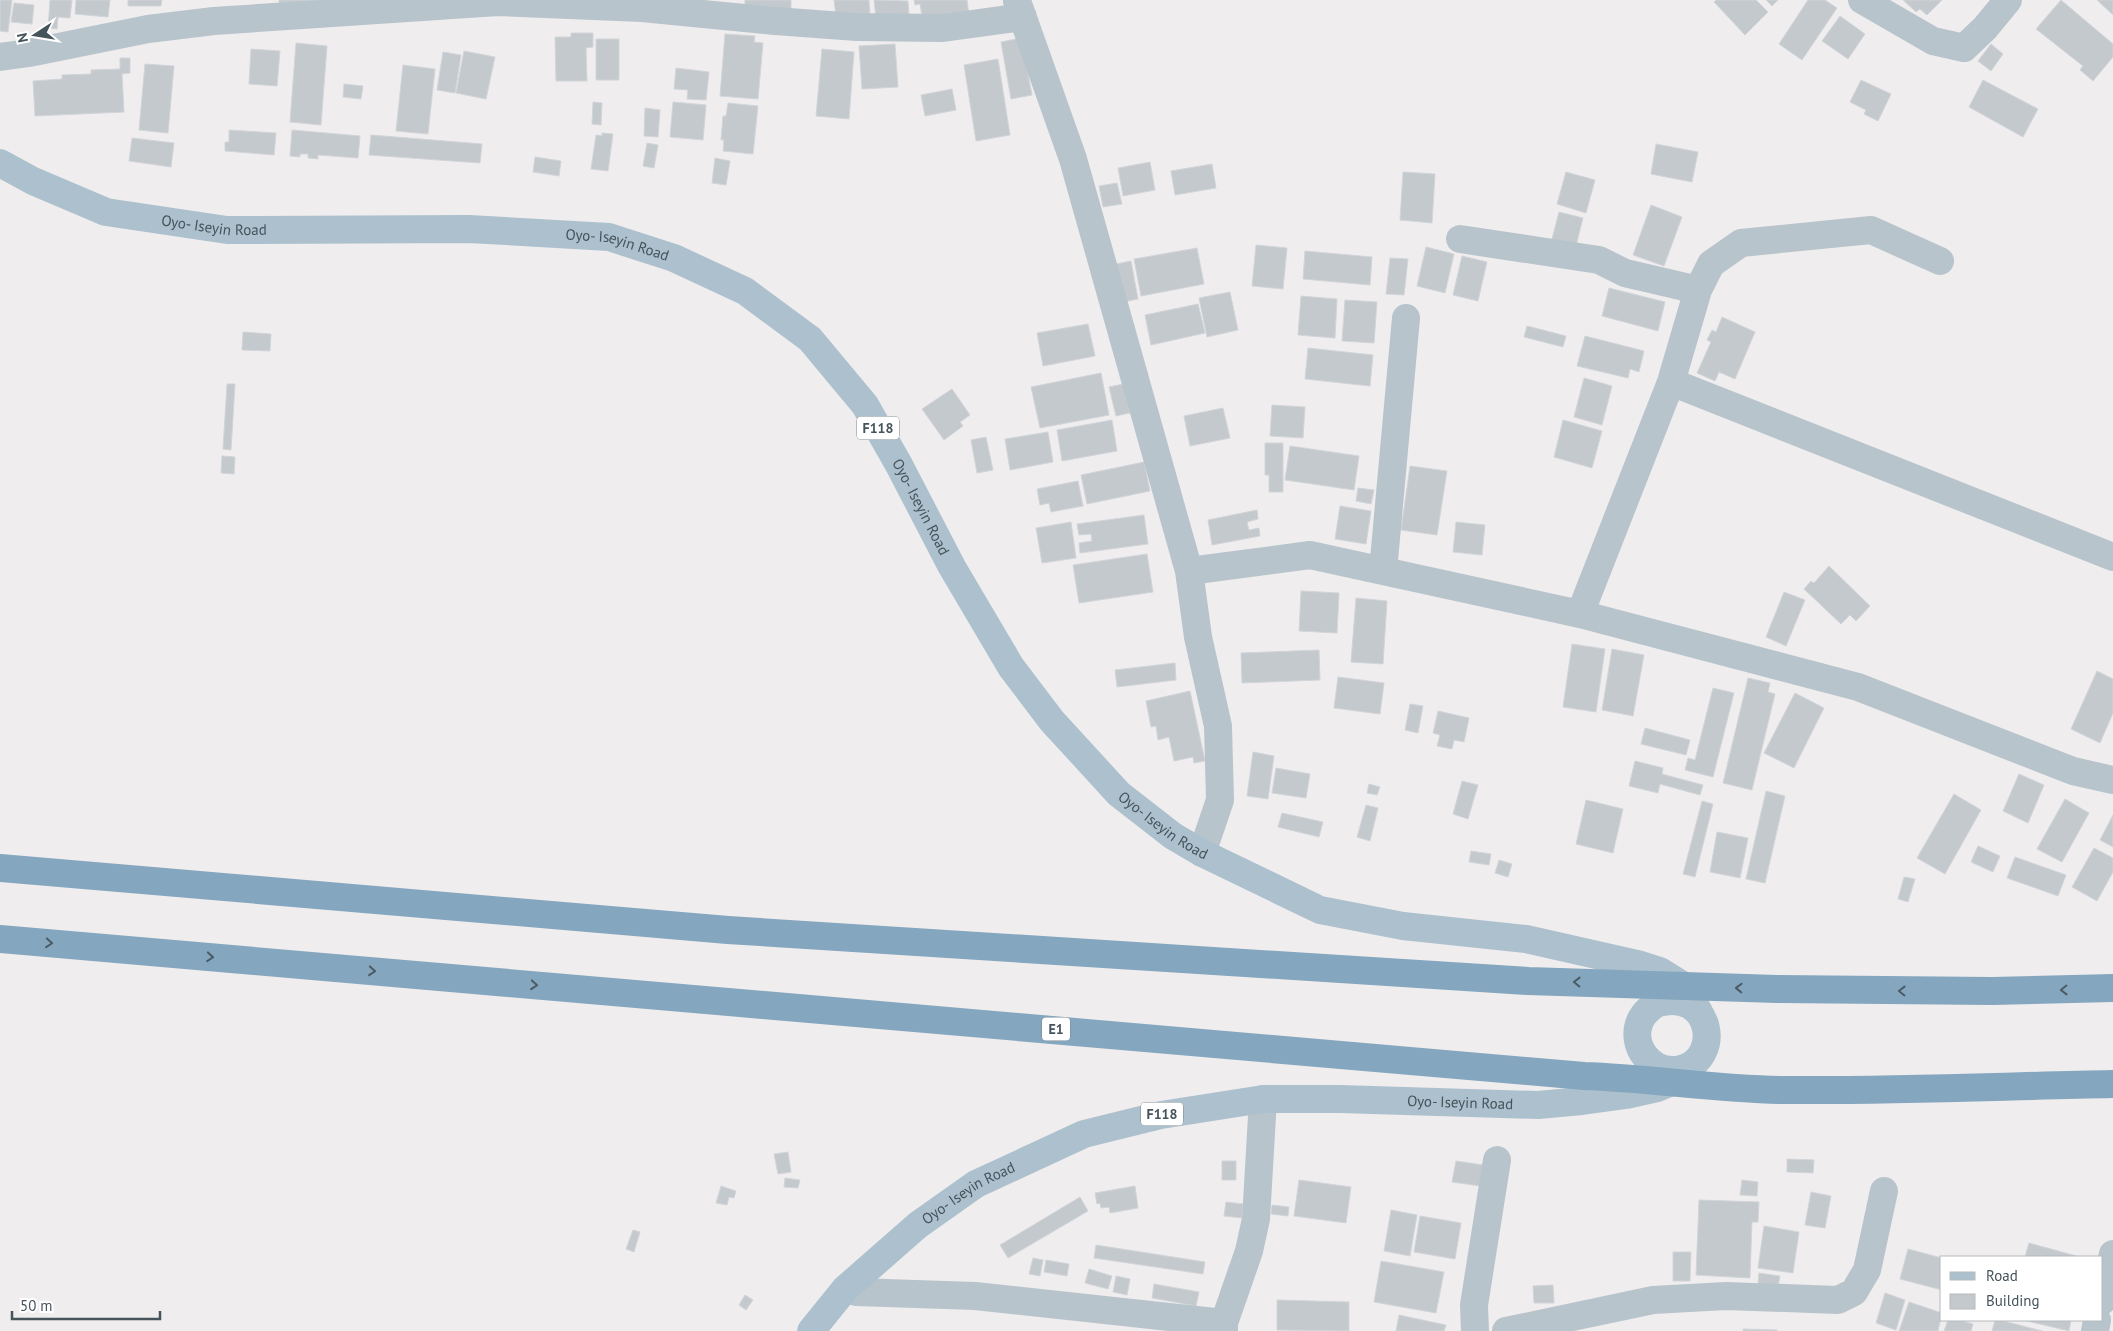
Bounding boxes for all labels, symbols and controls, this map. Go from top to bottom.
north arrow [10,10,60,60]
text: N [13,31,32,44]
street label: Oyo- Iseyin Road [160,210,267,239]
street label: Oyo- Iseyin Road [565,225,672,265]
road number: F118 [857,416,899,439]
street label: Oyo- Iseyin Road [888,455,954,558]
street label: Oyo- Iseyin Road [1114,787,1211,863]
one-way arrow [45,938,53,949]
one-way arrow [207,951,215,962]
one-way arrow [369,965,377,976]
one-way arrow [1573,977,1581,988]
one-way arrow [531,979,539,990]
one-way arrow [1735,983,1743,993]
one-way arrow [2060,985,2068,995]
one-way arrow [1898,986,1906,996]
road number: E1 [1042,1018,1070,1040]
street label: Oyo- Iseyin Road [1407,1091,1514,1113]
road number: F118 [1141,1102,1183,1126]
street label: Oyo- Iseyin Road [918,1157,1018,1228]
legend [1940,1256,2103,1321]
text: Road [1986,1266,2018,1285]
scale bar [12,1288,160,1320]
text: Building [1986,1291,2040,1310]
text: 50 m [20,1296,53,1315]

